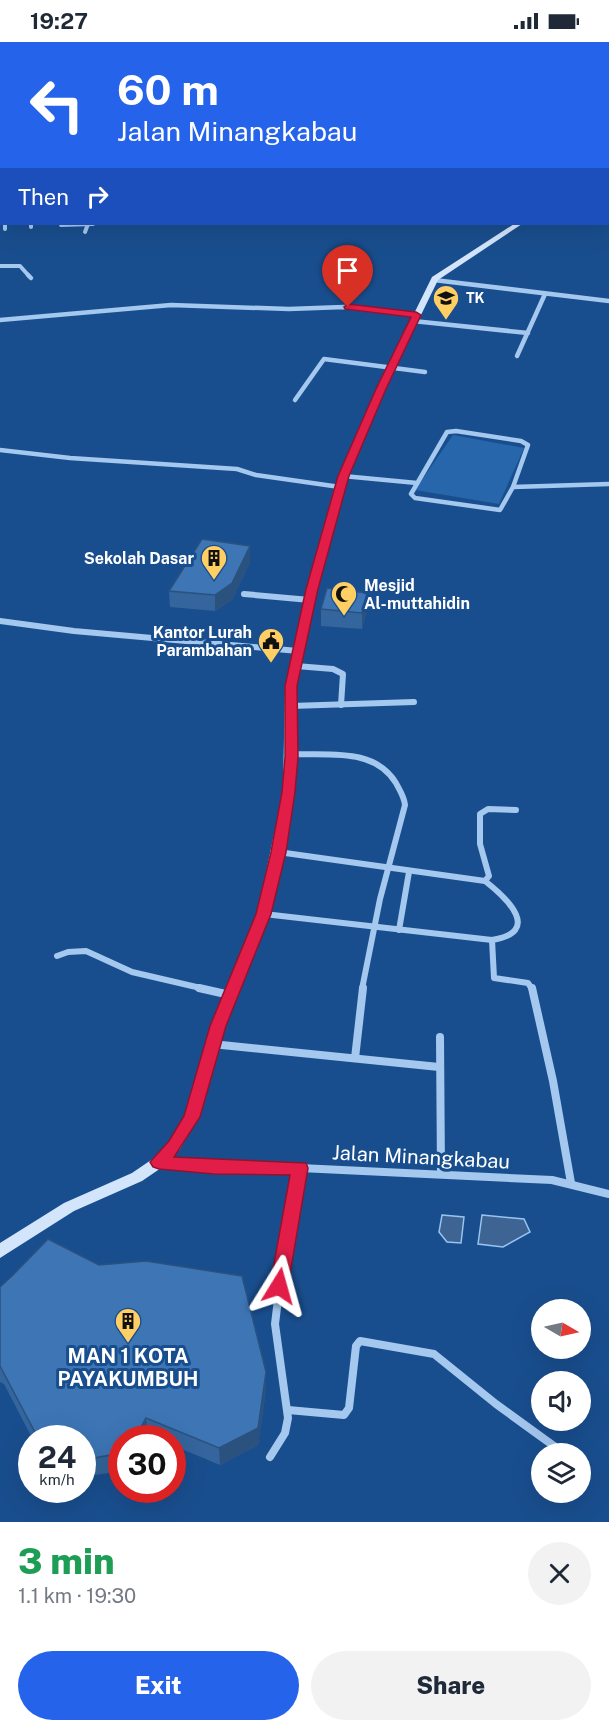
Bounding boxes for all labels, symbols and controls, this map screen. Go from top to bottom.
text: 19:27 [30,8,88,34]
text: 60 m [117,65,219,114]
icon: left [18,66,96,144]
text: Jalan Minangkabau [117,115,357,147]
icon: right [81,180,114,213]
text: Then [18,184,69,210]
pin [322,245,373,307]
icon: arrive [331,254,364,287]
school or university icon: TK [431,283,461,321]
place label: TK [466,290,485,306]
building icon: Sekolah Dasar [199,543,229,581]
place label: Sekolah Dasar [84,549,194,568]
place label: Mesjid Al-muttahidin [364,576,470,613]
mosque icon: Mesjid Al-muttahidin [329,579,359,617]
place label: Kantor Lurah Parambahan [153,623,252,660]
public building icon: Kantor Lurah Parambahan [256,626,286,664]
street label: Jalan Minangkabau [331,1140,511,1174]
position arrow [247,1254,311,1318]
north arrow [531,1299,591,1359]
map controls [531,1299,591,1503]
building icon: MAN 1 KOTA PAYAKUMBUH [113,1306,143,1344]
place label: MAN 1 KOTA PAYAKUMBUH [58,1344,198,1391]
button: sound [531,1371,591,1431]
speed limit sign: 30 [108,1425,186,1503]
text: 24 [38,1439,76,1475]
button: layers [531,1443,591,1503]
text: km/h [39,1471,75,1488]
text: 3 min [18,1540,115,1582]
button: close [528,1542,591,1605]
text: 1.1 km · 19:30 [18,1584,136,1608]
button: Exit [18,1651,299,1720]
button: Share [311,1651,591,1720]

